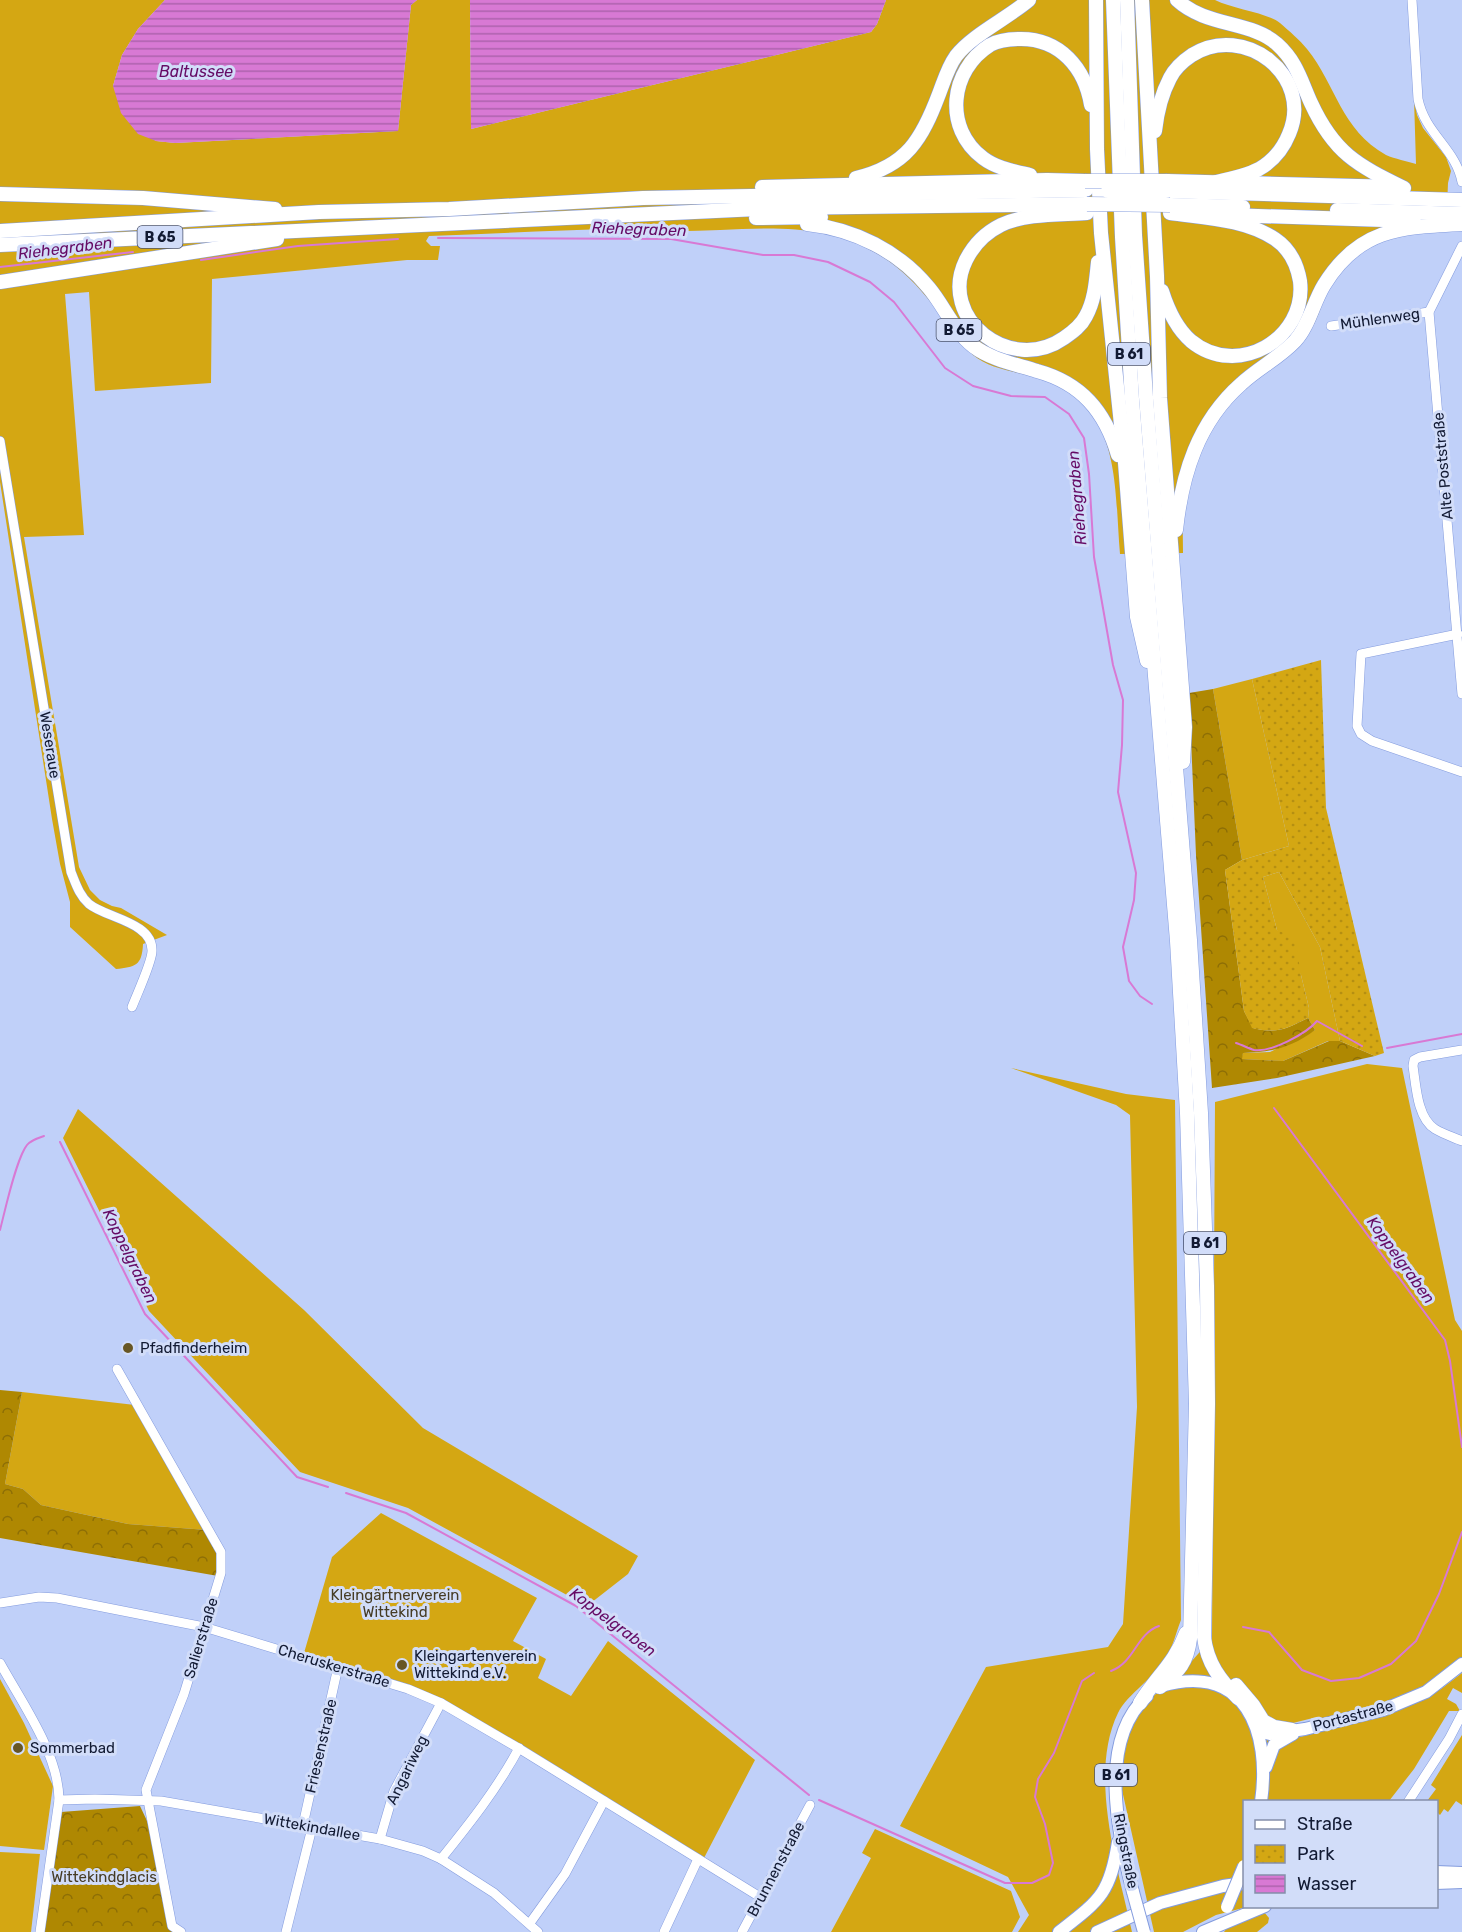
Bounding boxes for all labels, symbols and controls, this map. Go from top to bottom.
water label: Baltussee [159,62,233,81]
water label: Riehegraben [591,218,687,240]
road number: B 65 [138,226,182,248]
water label: Riehegraben [17,233,113,263]
street label: Mühlenweg [1339,305,1421,333]
road number: B 65 [936,319,982,341]
road number: B 61 [1108,343,1150,365]
street label: Alte Poststraße [1429,411,1457,521]
water label: Riehegraben [1063,450,1091,546]
street label: Weseraue [36,710,64,780]
water label: Koppelgraben [99,1206,161,1306]
water label: Koppelgraben [1363,1213,1439,1307]
road number: B 61 [1184,1232,1226,1254]
place label: Pfadfinderheim [140,1339,247,1357]
marker: Pfadfinderheim [121,1341,135,1355]
water label: Koppelgraben [566,1583,660,1661]
park label: Kleingärtnerverein Wittekind [331,1586,459,1621]
street label: Salierstraße [180,1595,222,1681]
street label: Cheruskerstraße [276,1640,392,1692]
place label: Kleingartenverein Wittekind e.V. [414,1647,537,1682]
marker: Kleingartenverein Wittekind e.V. [395,1658,409,1672]
street label: Friesenstraße [301,1697,341,1795]
street label: Portastraße [1311,1697,1395,1735]
street label: Angariweg [382,1732,432,1808]
place label: Sommerbad [30,1739,115,1757]
marker: Sommerbad [11,1741,25,1755]
road number: B 61 [1095,1764,1137,1786]
legend [1243,1800,1438,1908]
street label: Wittekindallee [262,1810,362,1844]
street label: Ringstraße [1110,1812,1142,1890]
text: Straße [1297,1813,1353,1835]
street label: Brunnenstraße [743,1818,809,1920]
text: Park [1297,1843,1335,1865]
park label: Wittekindglacis [51,1868,157,1886]
text: Wasser [1297,1873,1356,1895]

